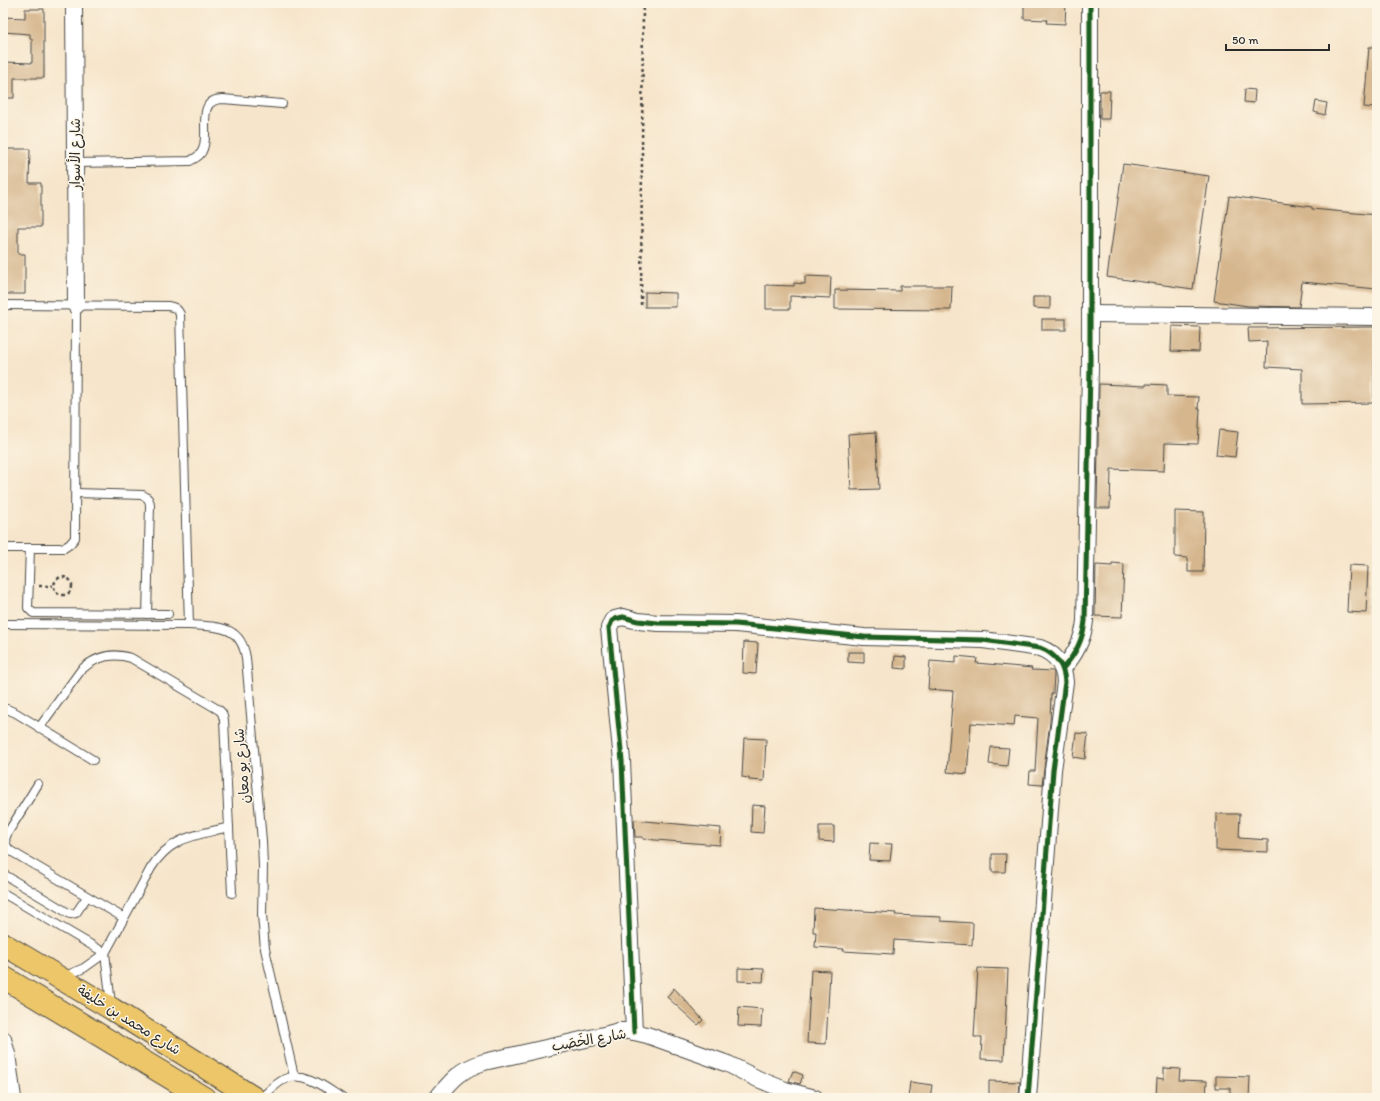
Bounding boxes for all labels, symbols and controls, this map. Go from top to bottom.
scale bar [1226,26,1329,52]
text: 50 m [1232,33,1258,47]
street label: شارع الأسوار [66,118,85,191]
street label: شارع بو معان [230,728,255,804]
street label: شارع محمد بن خليفة [74,981,184,1060]
street label: شارع الخَصَب [550,1024,628,1056]

